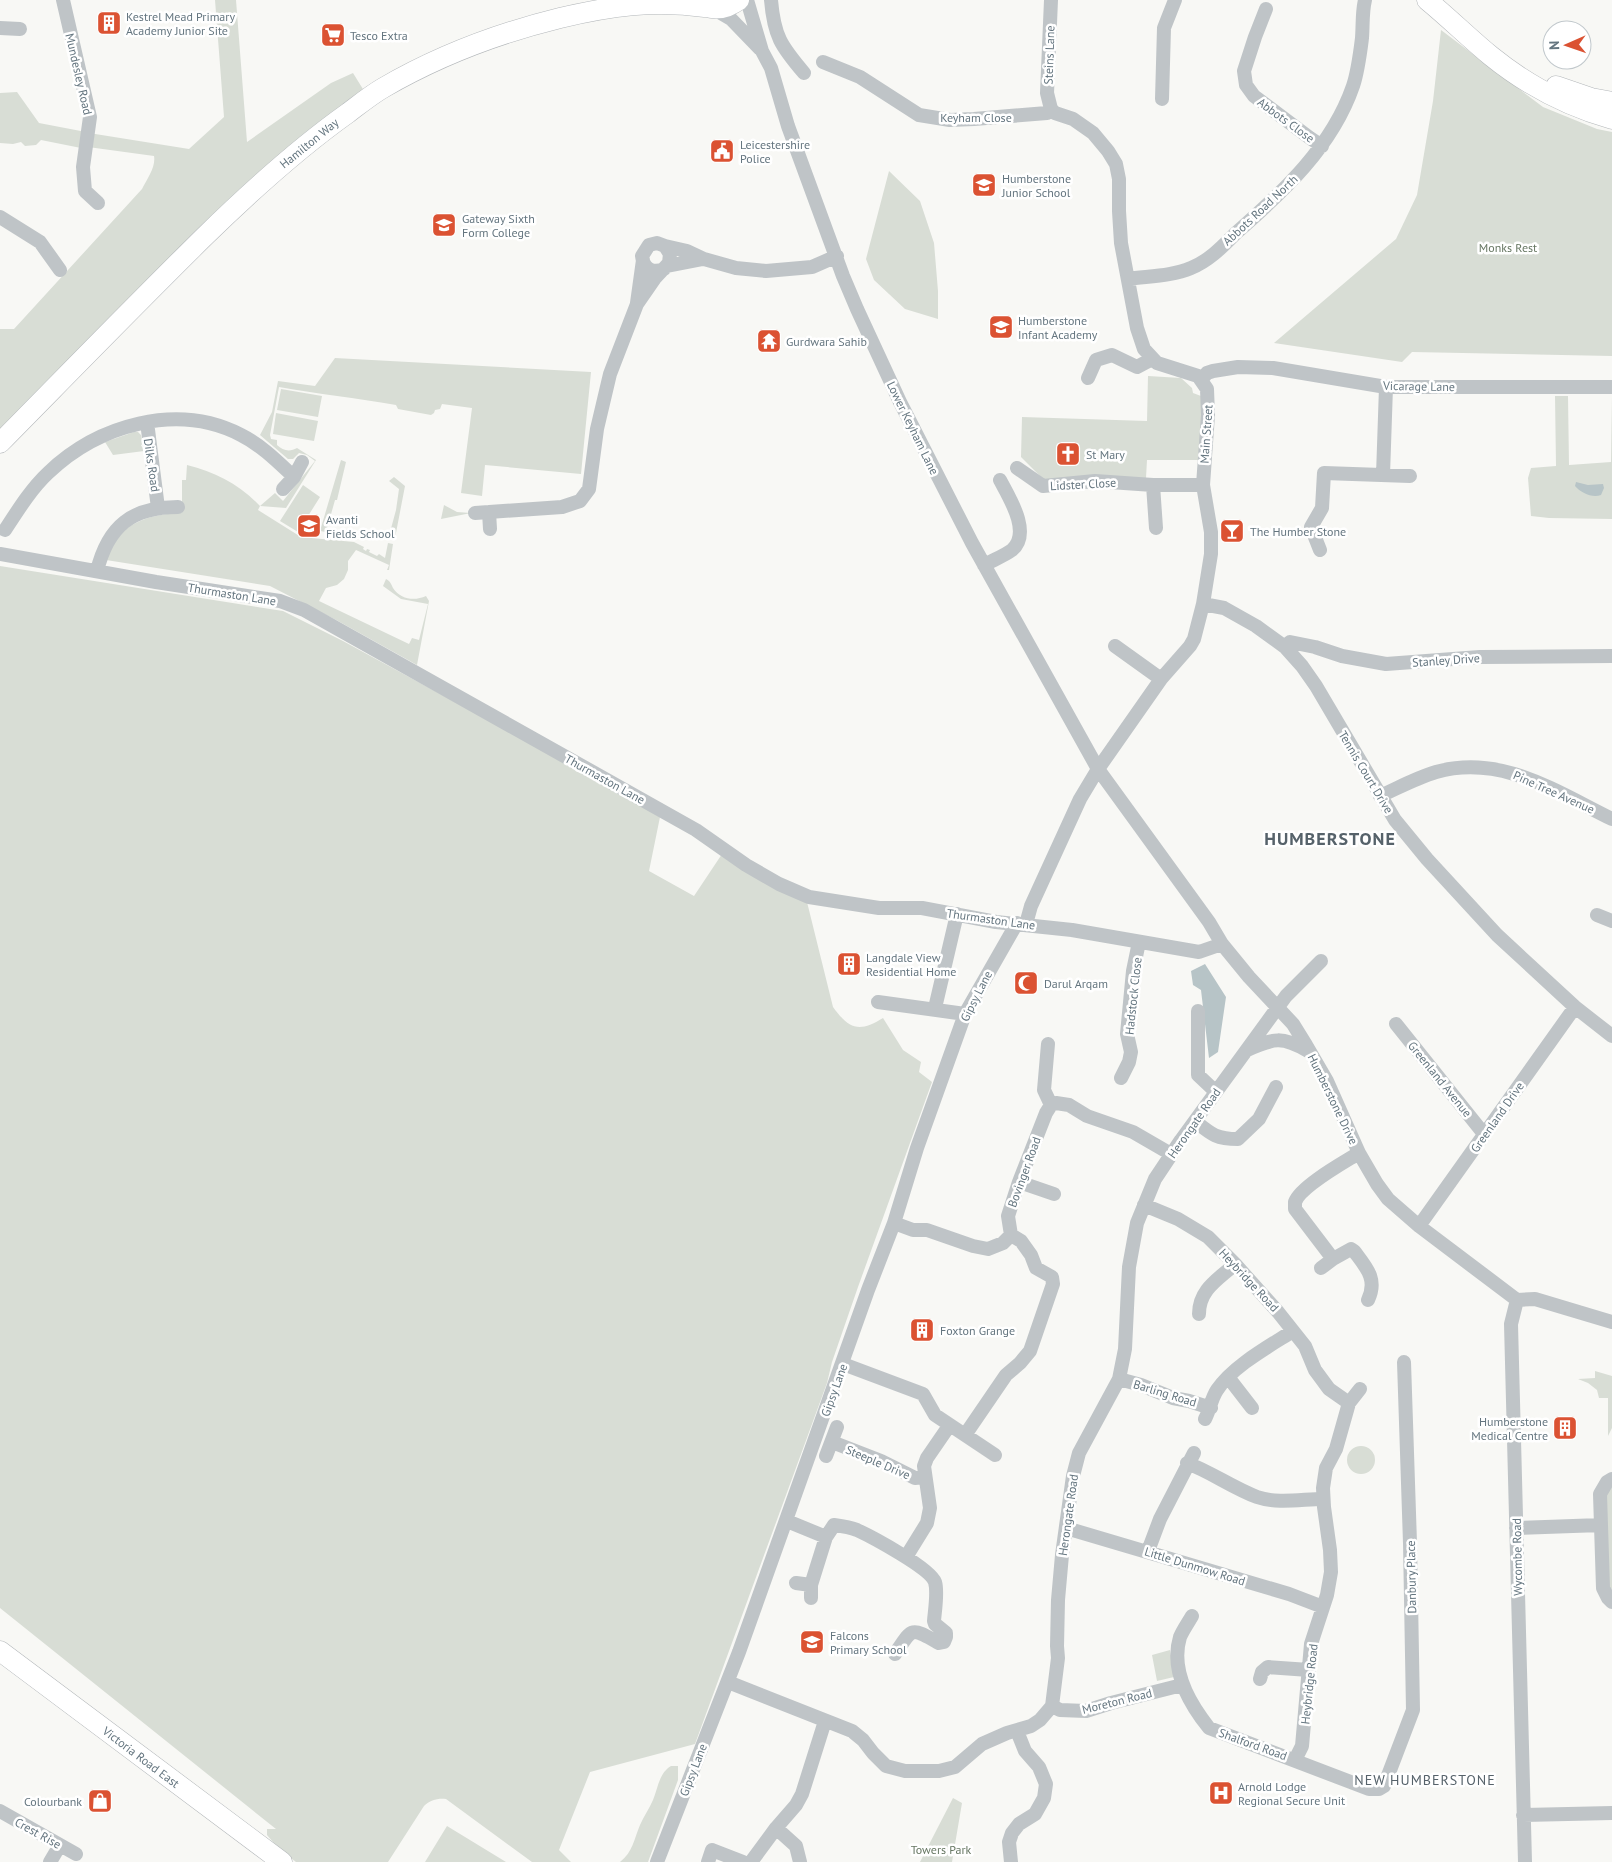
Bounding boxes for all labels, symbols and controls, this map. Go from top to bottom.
place label: Kestrel Mead Primary Academy Junior Site [126,9,235,38]
building icon: Kestrel Mead Primary Academy Junior Site [96,10,122,36]
north arrow [1542,20,1592,70]
supermarket icon: Tesco Extra [320,22,346,48]
street label: Steins Lane [1040,25,1058,85]
place label: Tesco Extra [350,28,408,43]
street label: Mundesley Road [62,32,96,116]
text: N [1545,41,1563,50]
street label: Abbots Close [1255,94,1317,146]
street label: Keyham Close [940,110,1012,125]
street label: Hamilton Way [277,114,342,171]
place label: Leicestershire Police [740,137,810,166]
public building icon: Leicestershire Police [709,138,735,164]
place label: Humberstone Junior School [1001,171,1071,200]
street label: Abbots Road North [1219,171,1301,249]
school or university icon: Humberstone Junior School [971,172,997,198]
place label: Gateway Sixth Form College [462,211,535,240]
school or university icon: Gateway Sixth Form College [431,212,457,238]
park label: Monks Rest [1479,240,1537,255]
place label: Humberstone Infant Academy [1018,313,1098,342]
school or university icon: Humberstone Infant Academy [988,314,1014,340]
temple icon: Gurdwara Sahib [756,328,782,354]
place label: Gurdwara Sahib [786,334,867,349]
street label: Vicarage Lane [1382,378,1455,394]
street label: Lower Keyham Lane [884,379,942,477]
street label: Main Street [1196,404,1216,464]
street label: Dilks Road [141,437,163,493]
church icon: St Mary [1055,441,1081,467]
place label: St Mary [1086,447,1125,462]
street label: Lidster Close [1050,475,1116,493]
place label: Avanti Fields School [326,512,395,541]
school or university icon: Avanti Fields School [296,513,322,539]
bar icon: The Humber Stone [1219,518,1245,544]
place label: The Humber Stone [1250,524,1346,539]
street label: Thurmaston Lane [187,580,277,608]
street label: Stanley Drive [1412,650,1480,670]
street label: Tennis Court Drive [1335,728,1397,816]
street label: Thurmaston Lane [562,751,648,807]
street label: Pine Tree Avenue [1511,767,1597,817]
district label: HUMBERSTONE [1264,827,1396,850]
street label: Thurmaston Lane [946,905,1036,933]
place label: Langdale View Residential Home [866,950,956,979]
building icon: Langdale View Residential Home [836,951,862,977]
street label: Hadstock Close [1121,957,1145,1035]
street label: Gipsy Lane [957,968,995,1024]
mosque icon: Darul Arqam [1013,970,1039,996]
place label: Darul Arqam [1044,976,1108,991]
street label: Greenland Avenue [1405,1038,1475,1120]
street label: Humberstone Drive [1305,1051,1361,1147]
street label: Greenland Drive [1467,1079,1527,1155]
street label: Herongate Road [1164,1085,1224,1161]
street label: Bovinger Road [1004,1135,1044,1209]
street label: Heybridge Road [1216,1245,1282,1315]
building icon: Foxton Grange [909,1317,935,1343]
place label: Foxton Grange [940,1323,1015,1338]
street label: Gipsy Lane [818,1362,850,1418]
street label: Barling Road [1132,1376,1198,1410]
place label: Humberstone Medical Centre [1471,1414,1548,1443]
building icon: Humberstone Medical Centre [1552,1415,1578,1441]
street label: Steeple Drive [844,1442,912,1482]
street label: Herongate Road [1055,1473,1081,1557]
street label: Wycombe Road [1509,1518,1525,1596]
street label: Danbury Place [1403,1540,1419,1614]
street label: Little Dunmow Road [1143,1544,1247,1588]
place label: Falcons Primary School [830,1628,907,1657]
school or university icon: Falcons Primary School [799,1629,825,1655]
street label: Heybridge Road [1297,1643,1321,1725]
street label: Moreton Road [1080,1685,1154,1717]
street label: Victoria Road East [99,1723,182,1791]
street label: Shalford Road [1217,1725,1289,1763]
street label: Gipsy Lane [676,1742,710,1798]
district label: NEW HUMBERSTONE [1354,1771,1496,1789]
place label: Arnold Lodge Regional Secure Unit [1238,1779,1345,1808]
hospital icon: Arnold Lodge Regional Secure Unit [1208,1780,1234,1806]
shop icon: Colourbank [87,1788,113,1814]
place label: Colourbank [24,1794,82,1809]
street label: Crest Rise [12,1814,64,1852]
park label: Towers Park [911,1842,972,1857]

